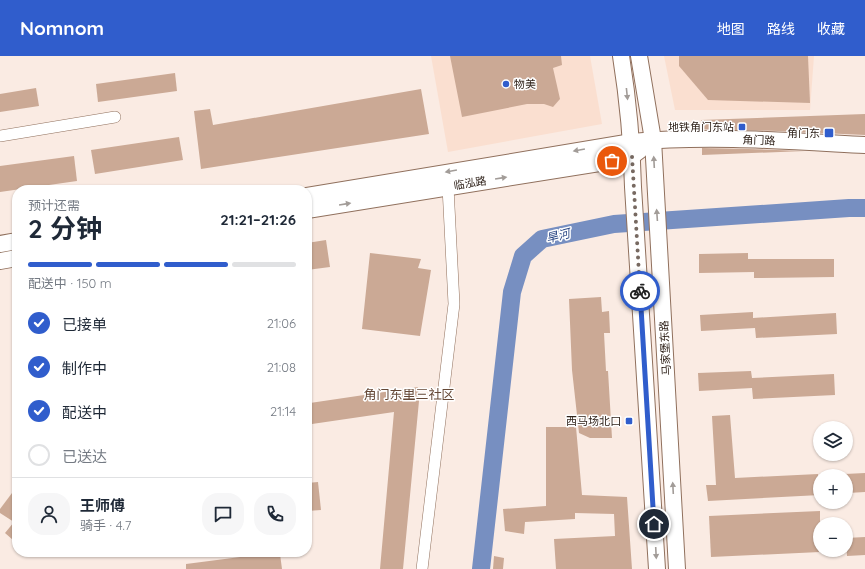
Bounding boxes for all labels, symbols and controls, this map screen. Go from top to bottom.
text: Nomnom [20,16,104,40]
text: 地图 [717,20,745,38]
text: 路线 [767,20,795,38]
text: 收藏 [817,20,845,38]
place label: 物美 [514,77,536,91]
marker: 物美 [501,79,511,89]
one-way arrow [624,88,630,101]
place label: 地铁角门东站 [668,120,734,134]
marker: 地铁角门东站 [737,122,747,132]
place label: 角门东 [787,126,820,140]
marker: 角门东 [823,127,835,139]
street label: 角门路 [742,132,776,148]
pin [595,144,629,178]
one-way arrow [573,147,585,153]
icon: bag [601,150,623,172]
one-way arrow [650,156,657,168]
one-way arrow [445,169,457,175]
street label: 临泓路 [453,174,487,192]
one-way arrow [495,175,507,181]
text: 预计还需 [28,197,80,213]
one-way arrow [339,200,352,206]
one-way arrow [654,209,661,221]
text: 21:21–21:26 [220,210,296,229]
text: 2 分钟 [28,212,102,245]
water label: 旱河 [544,225,573,246]
courier [620,271,660,311]
text: 配送中 · 150 m [28,275,112,291]
icon: bike [629,280,651,302]
icon: check [28,312,50,334]
text: 已接单 [62,315,107,334]
text: 21:06 [267,315,296,331]
street label: 马家堡东路 [657,320,673,376]
icon: check [28,356,50,378]
text: 制作中 [62,359,107,378]
text: 21:08 [267,359,296,375]
district label: 角门东里三社区 [363,386,455,402]
icon: check [28,400,50,422]
text: 配送中 [62,403,107,422]
text: 21:14 [270,403,296,419]
place label: 西马场北口 [566,414,621,428]
marker: 西马场北口 [624,416,634,426]
map controls [813,421,853,557]
button: layers [813,421,853,461]
text: 已送达 [62,447,107,466]
button: + [813,469,853,509]
one-way arrow [669,482,676,494]
button: person [28,493,70,535]
button: chat [202,493,244,535]
button: phone [254,493,296,535]
text: 王师傅 [80,496,125,515]
pin [637,507,671,541]
icon: home [643,513,665,535]
text: 骑手 · 4.7 [80,517,132,533]
button: − [813,517,853,557]
one-way arrow [652,547,659,559]

